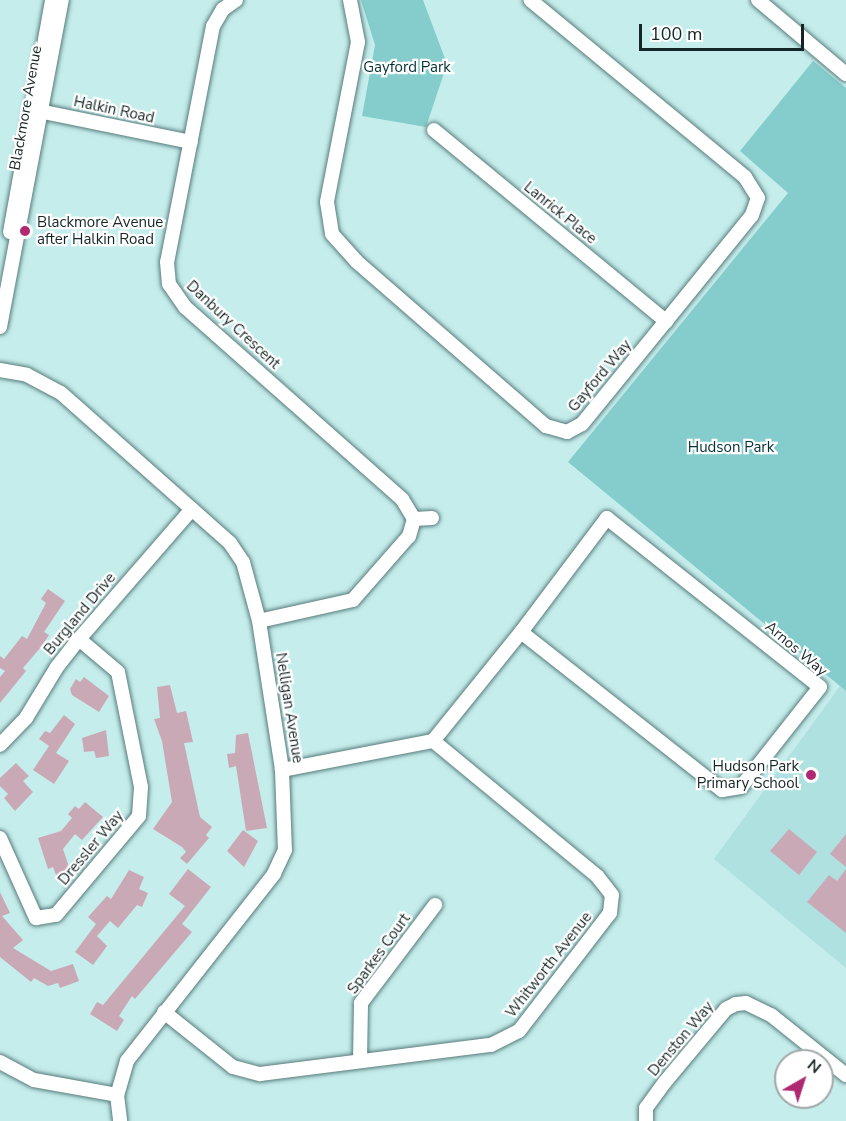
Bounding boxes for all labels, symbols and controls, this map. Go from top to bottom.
scale bar [642,12,807,50]
text: 100 m [650,22,702,46]
street label: Blackmore Avenue [6,44,46,172]
park label: Gayford Park [363,59,451,77]
street label: Halkin Road [72,93,156,127]
street label: Lanrick Place [520,178,600,248]
place label: Blackmore Avenue after Halkin Road [37,213,163,248]
marker: Blackmore Avenue after Halkin Road [18,224,32,238]
street label: Danbury Crescent [183,277,283,373]
street label: Gayford Way [565,336,635,416]
park label: Hudson Park [688,439,774,457]
street label: Burgland Drive [40,569,120,659]
street label: Arnos Way [761,618,831,680]
street label: Nelligan Avenue [271,651,307,765]
place label: Hudson Park Primary School [697,757,799,792]
marker: Hudson Park Primary School [804,768,818,782]
street label: Dressler Way [55,807,127,889]
street label: Whitworth Avenue [502,909,596,1021]
street label: Sparkes Court [344,910,414,998]
street label: Denston Way [645,998,717,1080]
north arrow [774,1049,834,1109]
text: N [802,1054,826,1079]

